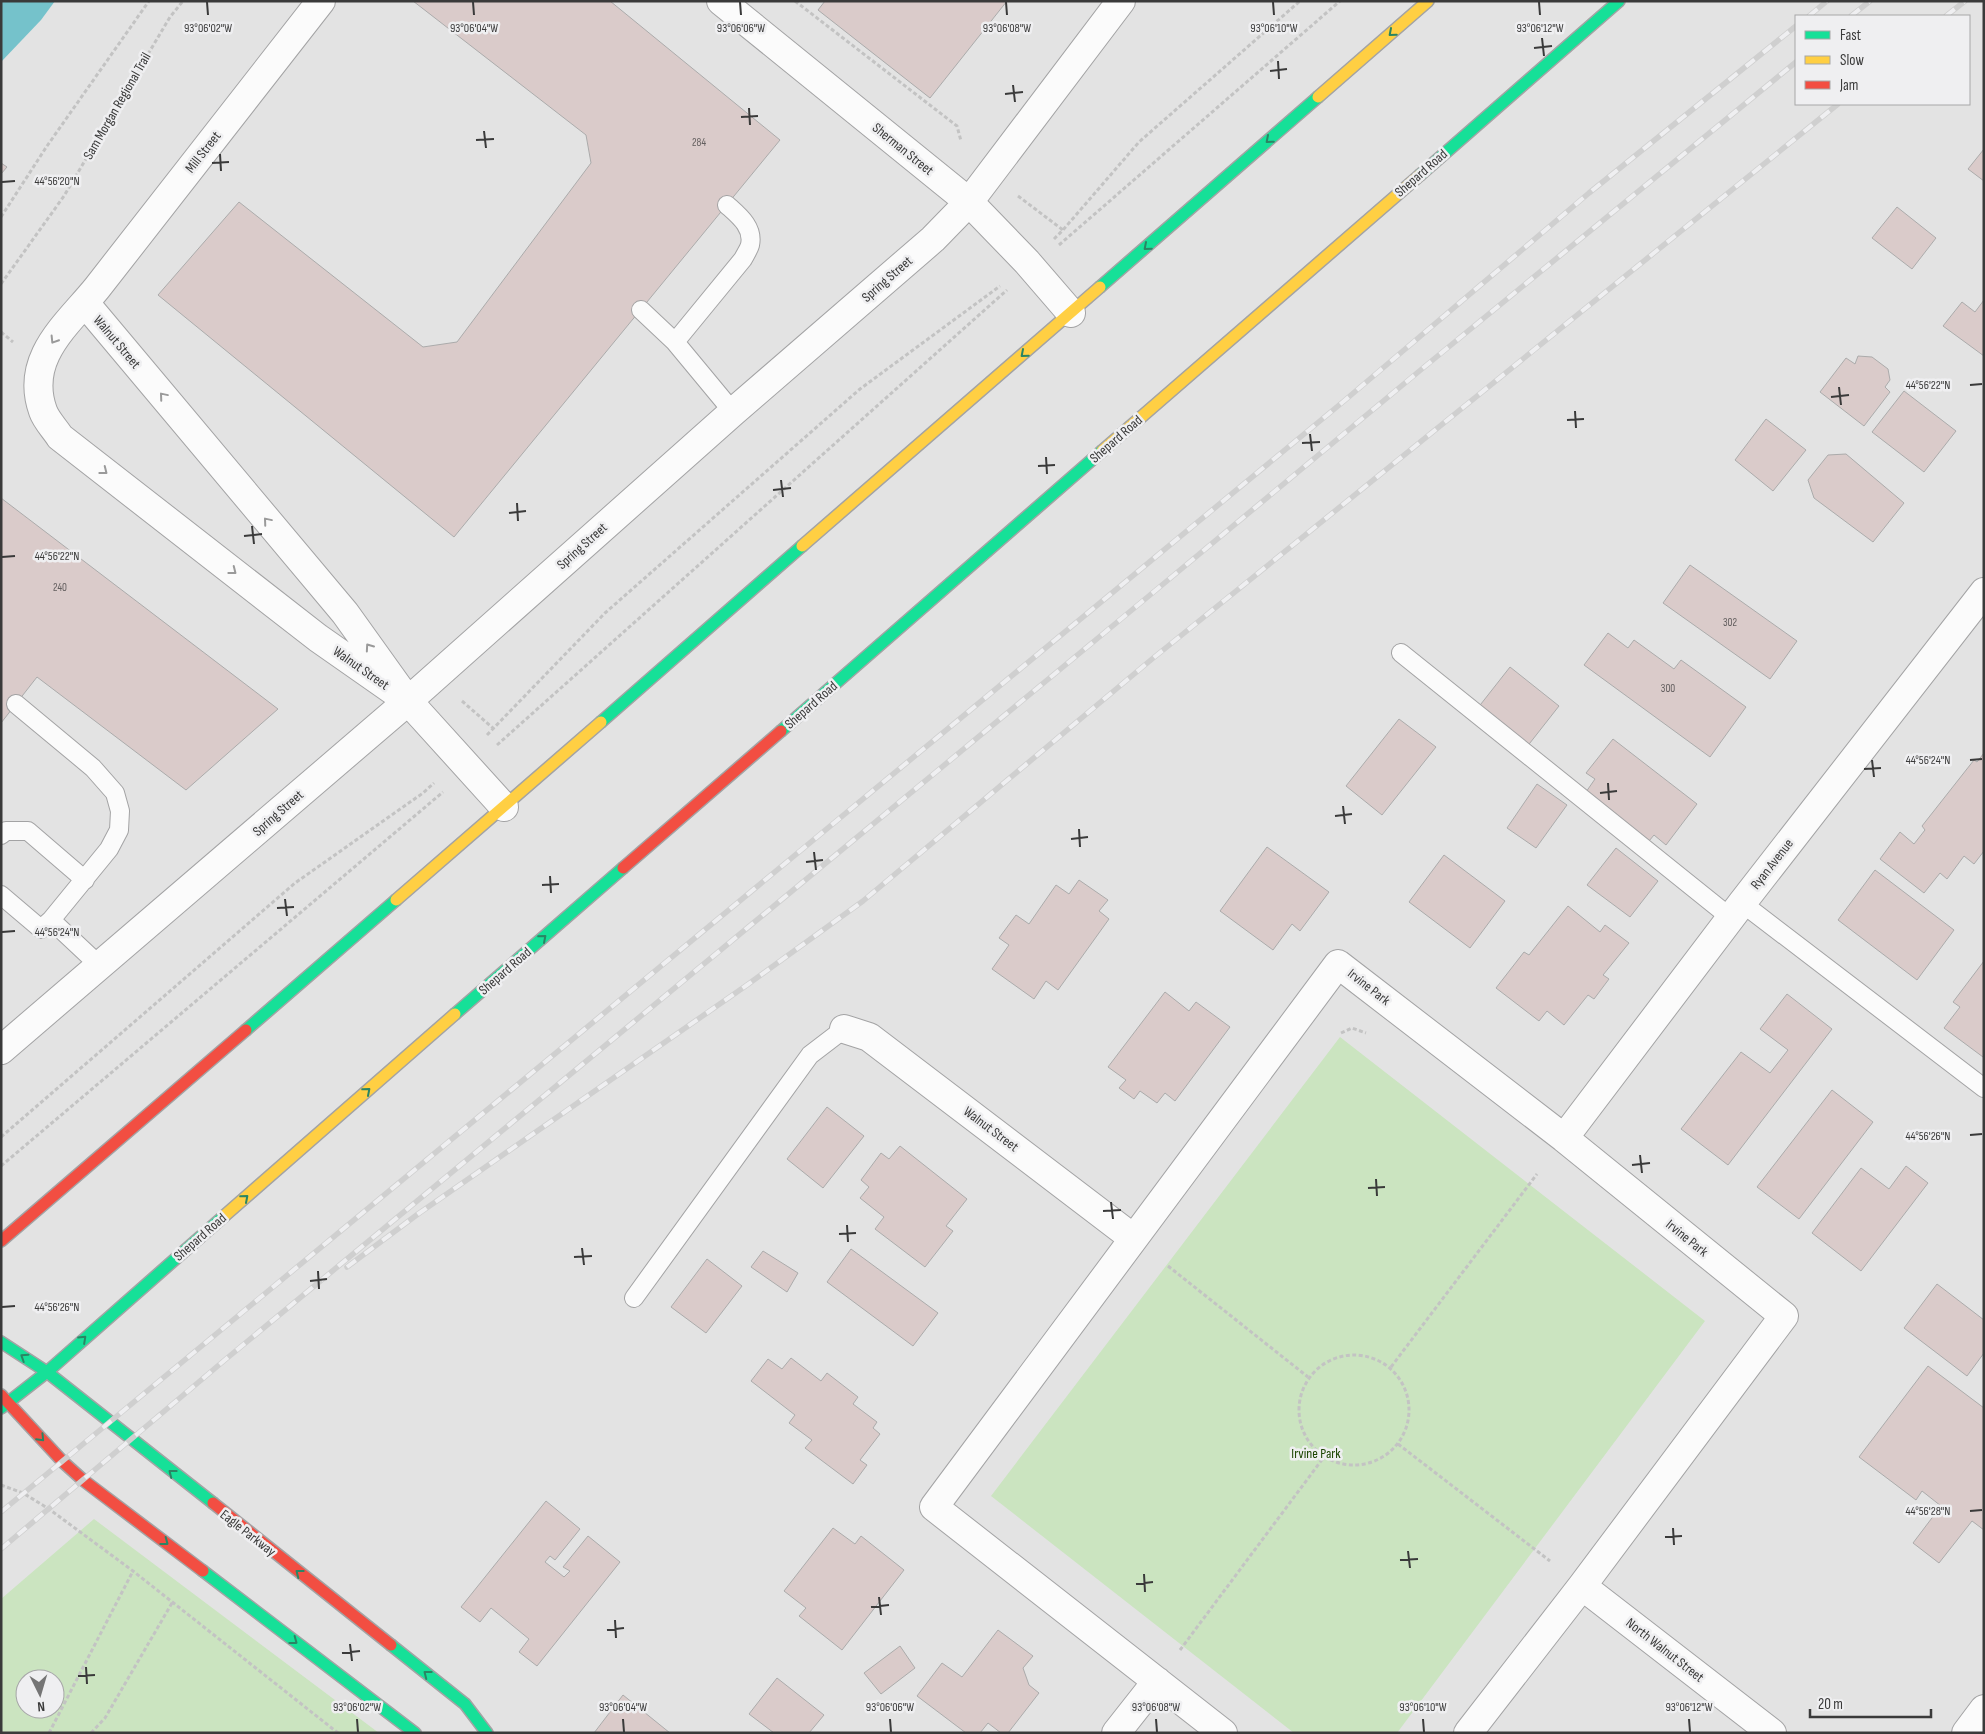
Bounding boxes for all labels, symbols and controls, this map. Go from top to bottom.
legend [1795,15,1970,105]
text: 93°06'02"W [184,21,232,36]
text: 93°06'04"W [450,21,498,36]
text: 93°06'06"W [717,21,765,36]
text: 93°06'08"W [983,21,1031,36]
text: 93°06'10"W [1250,21,1298,36]
text: 93°06'12"W [1516,21,1564,36]
text: Fast [1840,26,1862,45]
one-way arrow [1388,28,1397,37]
street label: Sam Morgan Regional Trail [79,50,155,162]
text: Slow [1840,51,1864,70]
text: Jam [1839,76,1858,95]
street label: Sherman Street [869,119,937,179]
street label: Mill Street [182,128,224,176]
one-way arrow [1266,134,1275,143]
house number: 284 [692,136,706,149]
street label: Shepard Road [1391,145,1451,200]
text: 44°56'20"N [34,174,80,189]
one-way arrow [1144,241,1153,250]
street label: Spring Street [858,252,916,306]
street label: Walnut Street [90,312,144,372]
one-way arrow [51,335,60,344]
one-way arrow [1021,348,1030,357]
text: 44°56'22"N [1906,378,1950,393]
one-way arrow [160,393,168,402]
street label: Shepard Road [1086,411,1146,466]
one-way arrow [99,466,108,475]
one-way arrow [264,517,273,526]
street label: Spring Street [553,519,611,573]
text: 44°56'22"N [35,549,79,564]
one-way arrow [227,566,236,575]
house number: 240 [53,581,67,594]
house number: 302 [1723,616,1737,629]
street label: Walnut Street [330,643,392,693]
one-way arrow [366,643,375,653]
street label: Shepard Road [781,677,841,732]
house number: 300 [1661,682,1675,695]
text: 44°56'24"N [1906,753,1950,768]
street label: Spring Street [249,786,307,840]
street label: Ryan Avenue [1747,835,1797,893]
text: 44°56'24"N [35,925,79,940]
one-way arrow [537,935,546,944]
street label: Shepard Road [475,943,535,998]
street label: Irvine Park [1344,965,1394,1009]
one-way arrow [362,1088,371,1097]
street label: Walnut Street [960,1103,1022,1155]
text: 44°56'26"N [1906,1129,1951,1144]
one-way arrow [239,1194,248,1203]
street label: Shepard Road [170,1209,230,1264]
street label: Irvine Park [1662,1216,1712,1261]
text: 44°56'26"N [35,1300,80,1315]
one-way arrow [77,1336,86,1345]
one-way arrow [20,1354,29,1364]
one-way arrow [35,1433,44,1442]
park label: Irvine Park [1291,1445,1341,1462]
one-way arrow [169,1470,178,1478]
text: 44°56'28"N [1906,1504,1950,1519]
street label: Eagle Parkway [217,1506,280,1560]
one-way arrow [159,1537,168,1545]
one-way arrow [296,1570,305,1579]
street label: North Walnut Street [1623,1614,1707,1686]
one-way arrow [289,1635,298,1644]
north arrow [15,1669,65,1719]
one-way arrow [424,1672,433,1680]
scale bar [1810,1686,1931,1718]
text: 20 m [1818,1695,1843,1714]
text: N [37,1698,46,1715]
text: 93°06'02"W [333,1700,381,1715]
text: 93°06'04"W [599,1700,647,1715]
text: 93°06'06"W [866,1700,914,1715]
text: 93°06'08"W [1132,1700,1180,1715]
text: 93°06'10"W [1399,1700,1447,1715]
text: 93°06'12"W [1665,1700,1713,1715]

